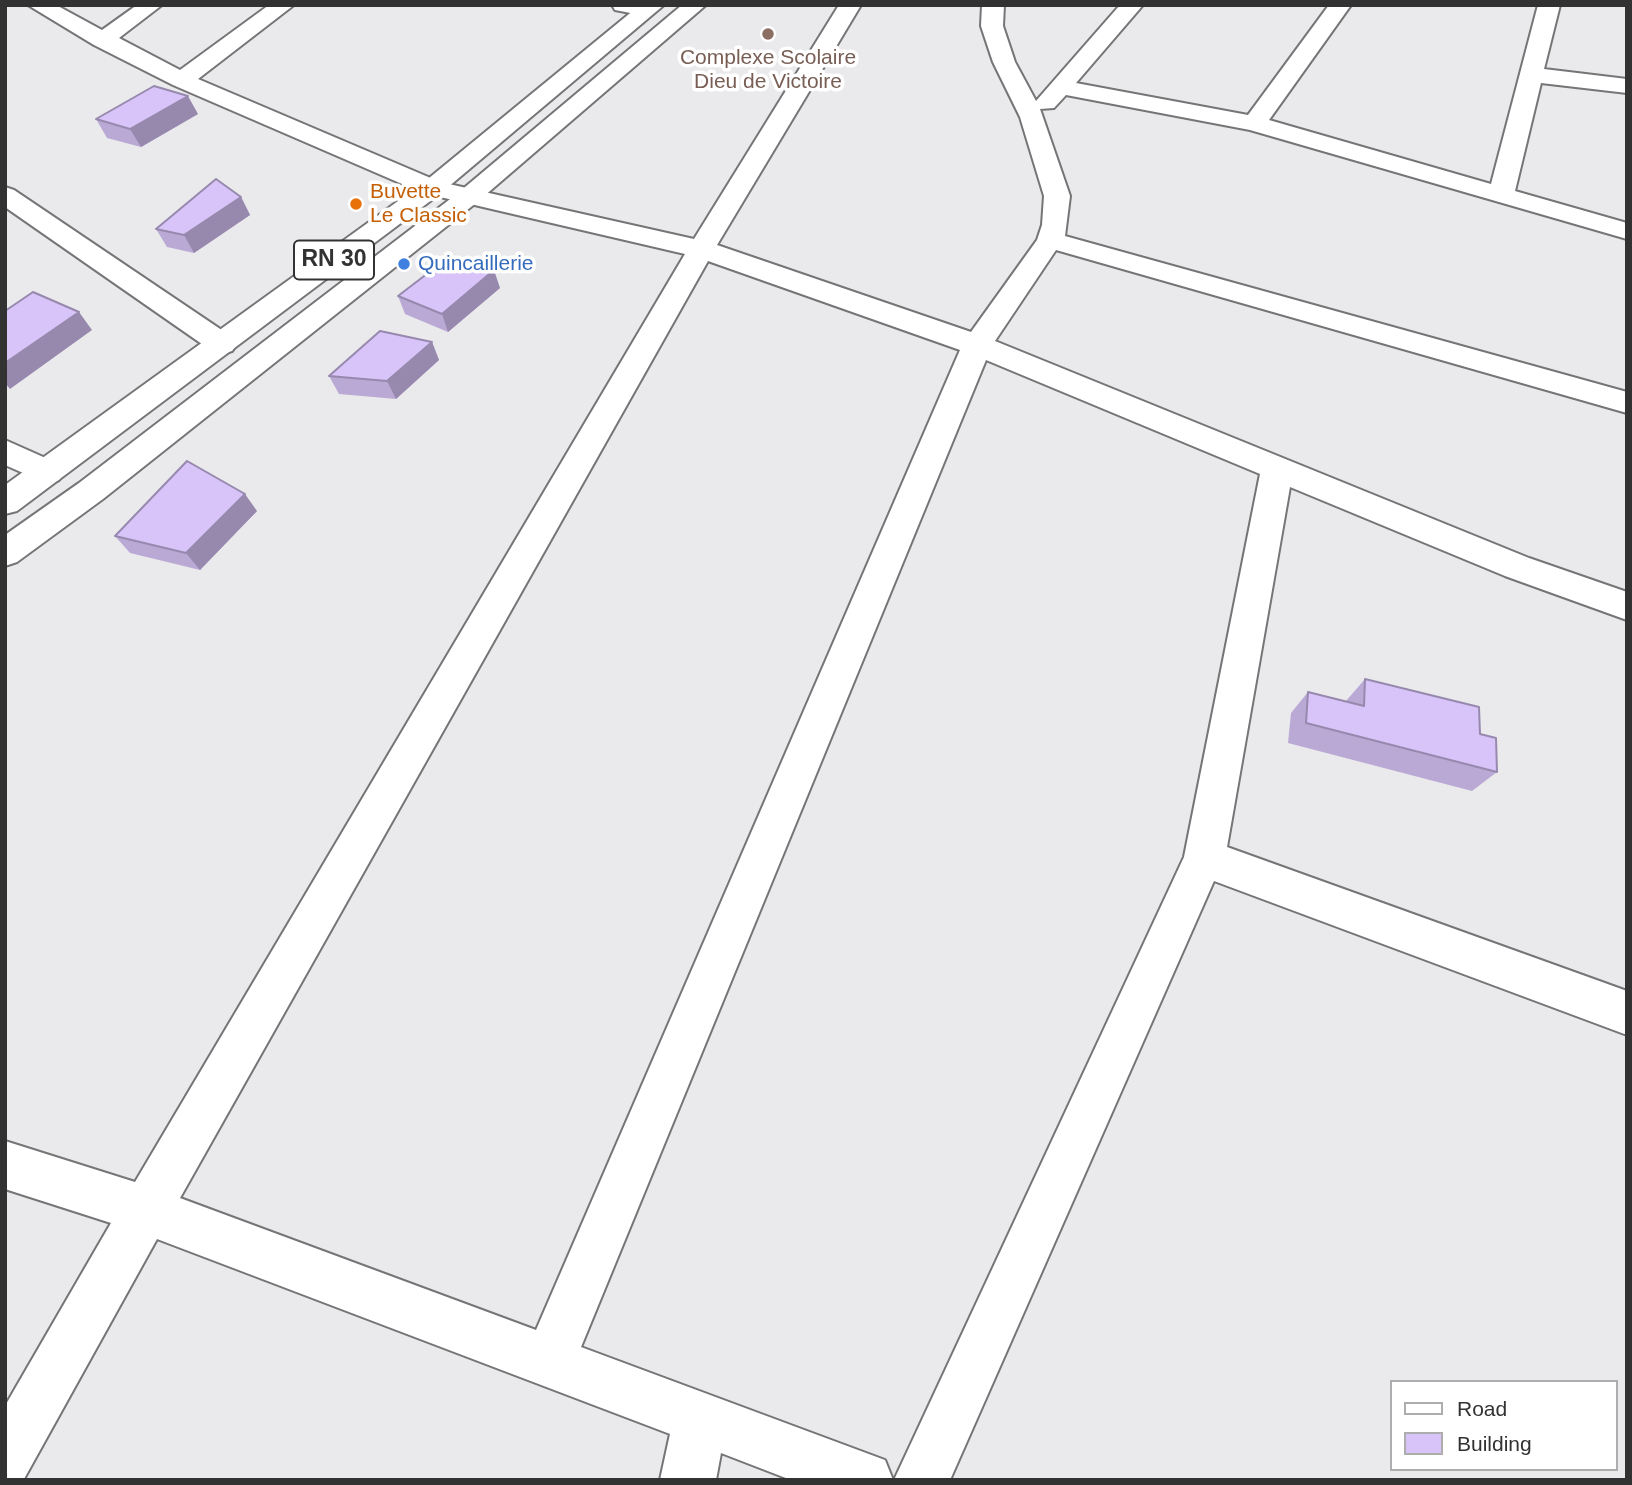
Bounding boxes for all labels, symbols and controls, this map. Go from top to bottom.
marker: Complexe Scolaire Dieu de Victoire [760,26,776,42]
place label: Complexe Scolaire Dieu de Victoire [680,45,856,95]
place label: Buvette Le Classic [370,179,467,229]
marker: Buvette Le Classic [348,196,364,212]
road number: RN 30 [294,241,374,280]
place label: Quincaillerie [418,251,534,277]
marker: Quincaillerie [396,256,412,272]
legend [1390,1380,1618,1471]
text: Road [1457,1397,1507,1420]
text: Building [1457,1432,1532,1455]

